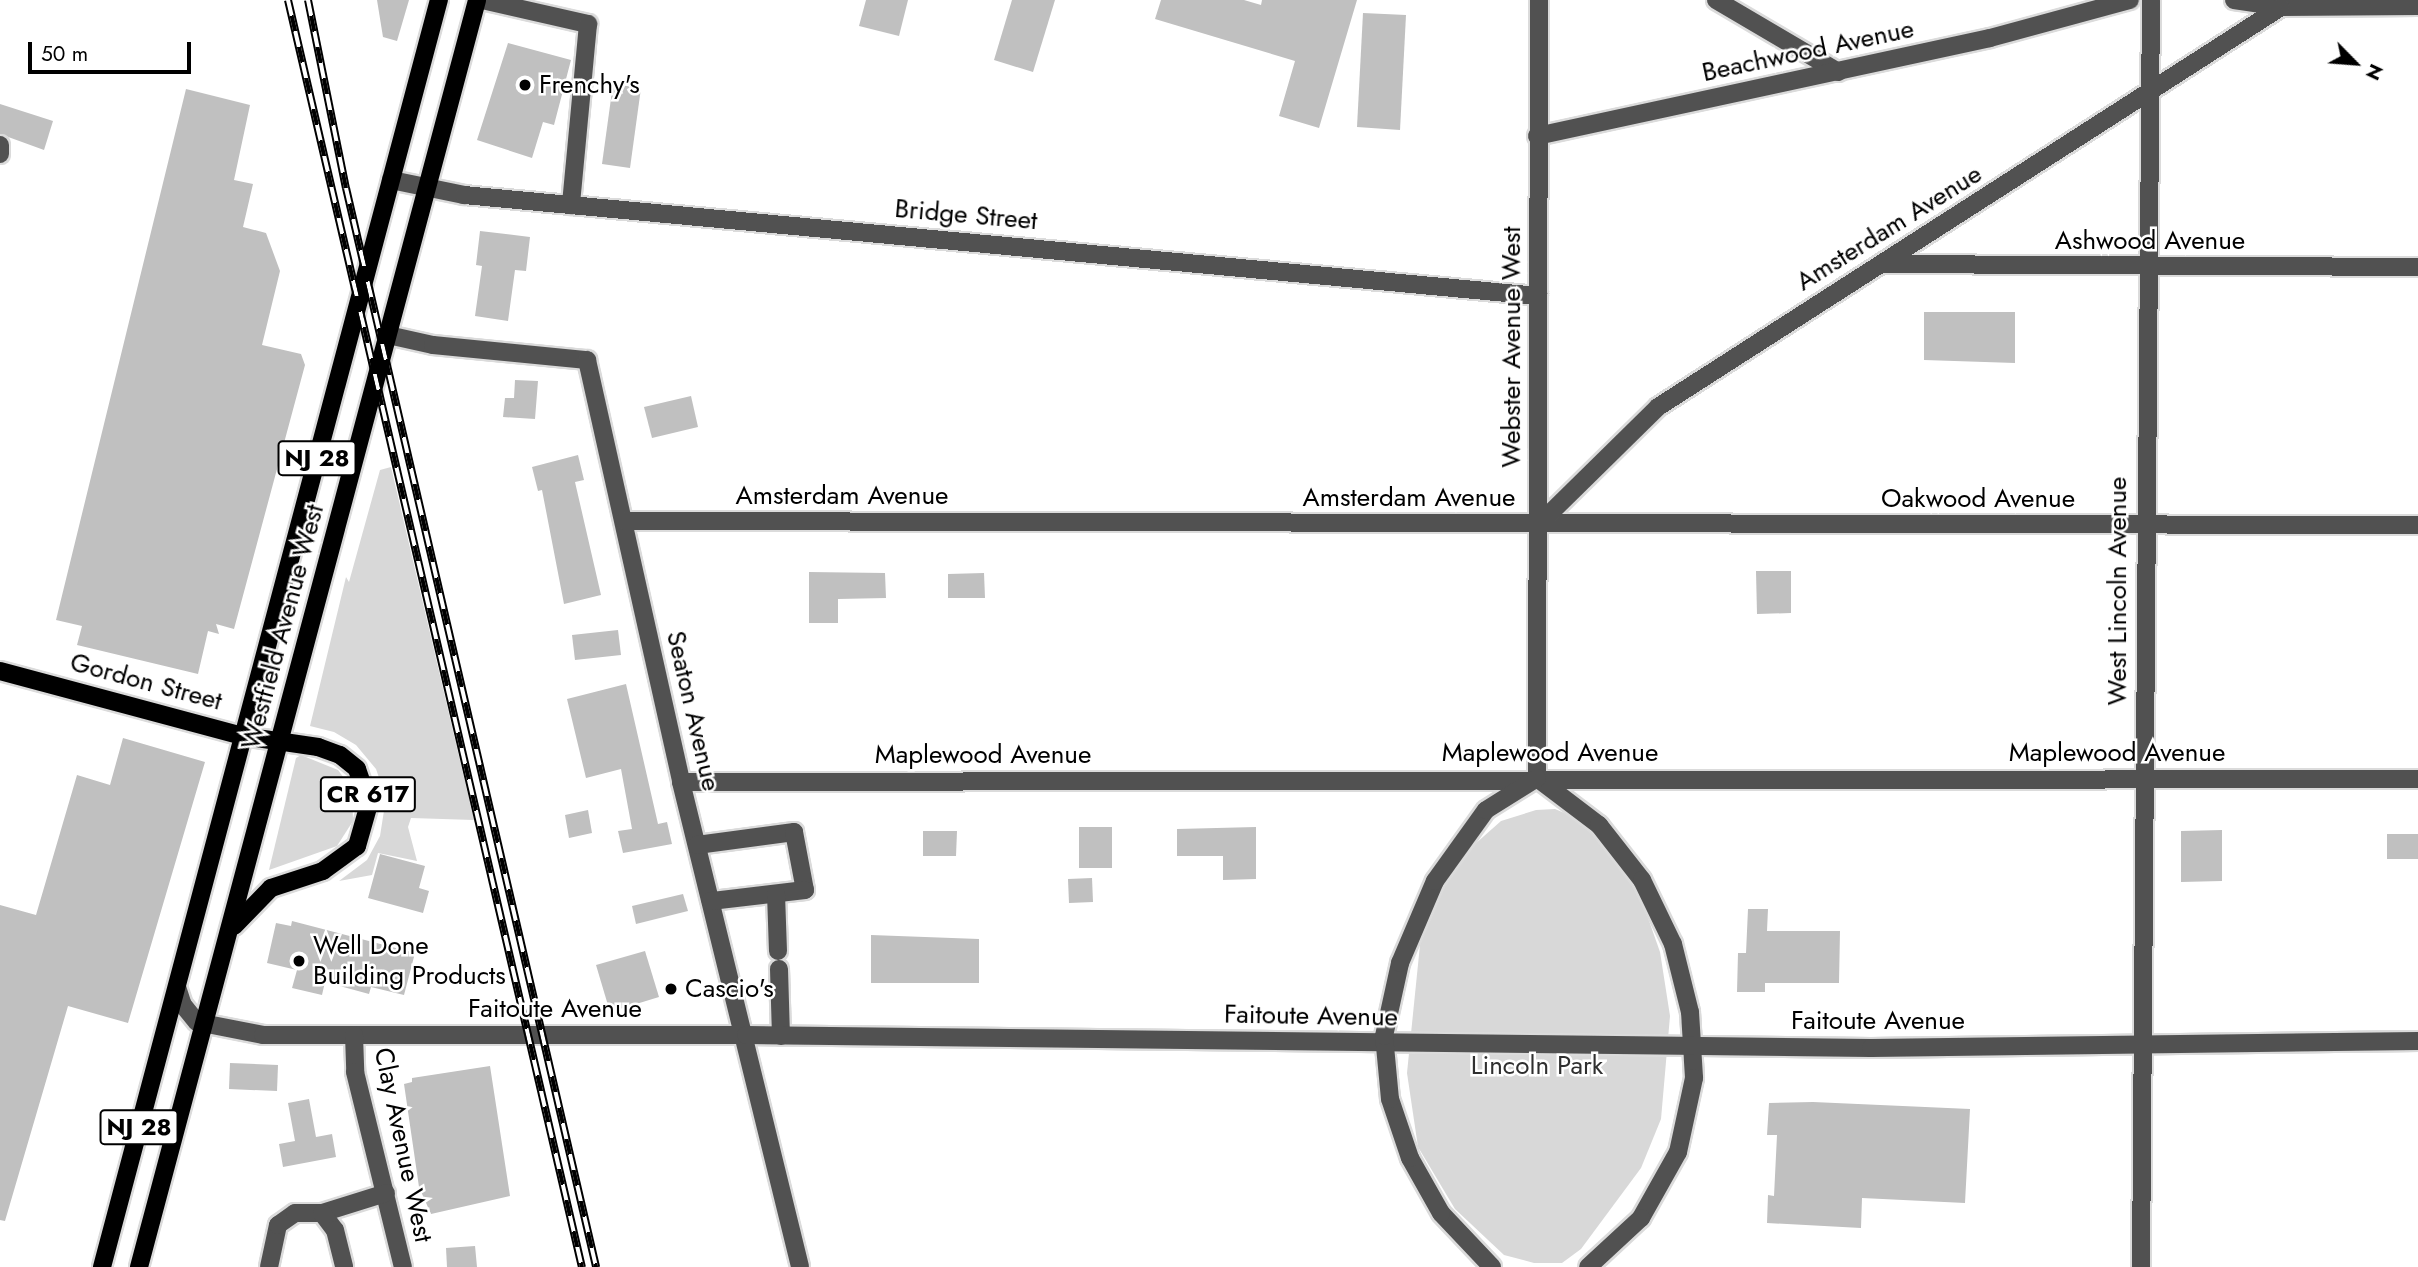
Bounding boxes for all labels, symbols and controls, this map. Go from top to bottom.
street label: Beachwood Avenue [1699,13,1917,89]
scale bar [32,28,194,72]
north arrow [2320,28,2390,98]
text: 50 m [41,39,88,69]
text: N [2359,60,2390,85]
place label: Frenchy's [539,69,640,101]
marker: Frenchy's [517,77,533,93]
street label: Amsterdam Avenue [1790,158,1988,298]
street label: Bridge Street [893,193,1039,237]
street label: Ashwood Avenue [2055,225,2245,257]
street label: Webster Avenue West [1496,226,1528,468]
road number: NJ 28 [277,438,357,478]
street label: West Lincoln Avenue [2102,477,2134,705]
street label: Amsterdam Avenue [736,480,948,512]
street label: Amsterdam Avenue [1303,482,1515,514]
street label: Oakwood Avenue [1881,483,2075,515]
street label: Westfield Avenue West [235,501,331,753]
street label: Seaton Avenue [659,628,727,794]
street label: Gordon Street [67,647,225,717]
street label: Maplewood Avenue [1442,737,1658,769]
street label: Maplewood Avenue [2009,737,2225,769]
street label: Maplewood Avenue [875,739,1091,771]
road number: CR 617 [319,774,417,814]
place label: Well Done Building Products [313,930,506,992]
marker: Well Done Building Products [291,953,307,969]
place label: Cascio's [685,973,774,1005]
marker: Cascio's [663,981,679,997]
street label: Faitoute Avenue [468,993,642,1025]
street label: Faitoute Avenue [1224,999,1398,1033]
street label: Faitoute Avenue [1791,1005,1965,1037]
street label: Clay Avenue West [367,1045,439,1245]
park label: Lincoln Park [1471,1050,1603,1082]
road number: NJ 28 [99,1106,179,1148]

